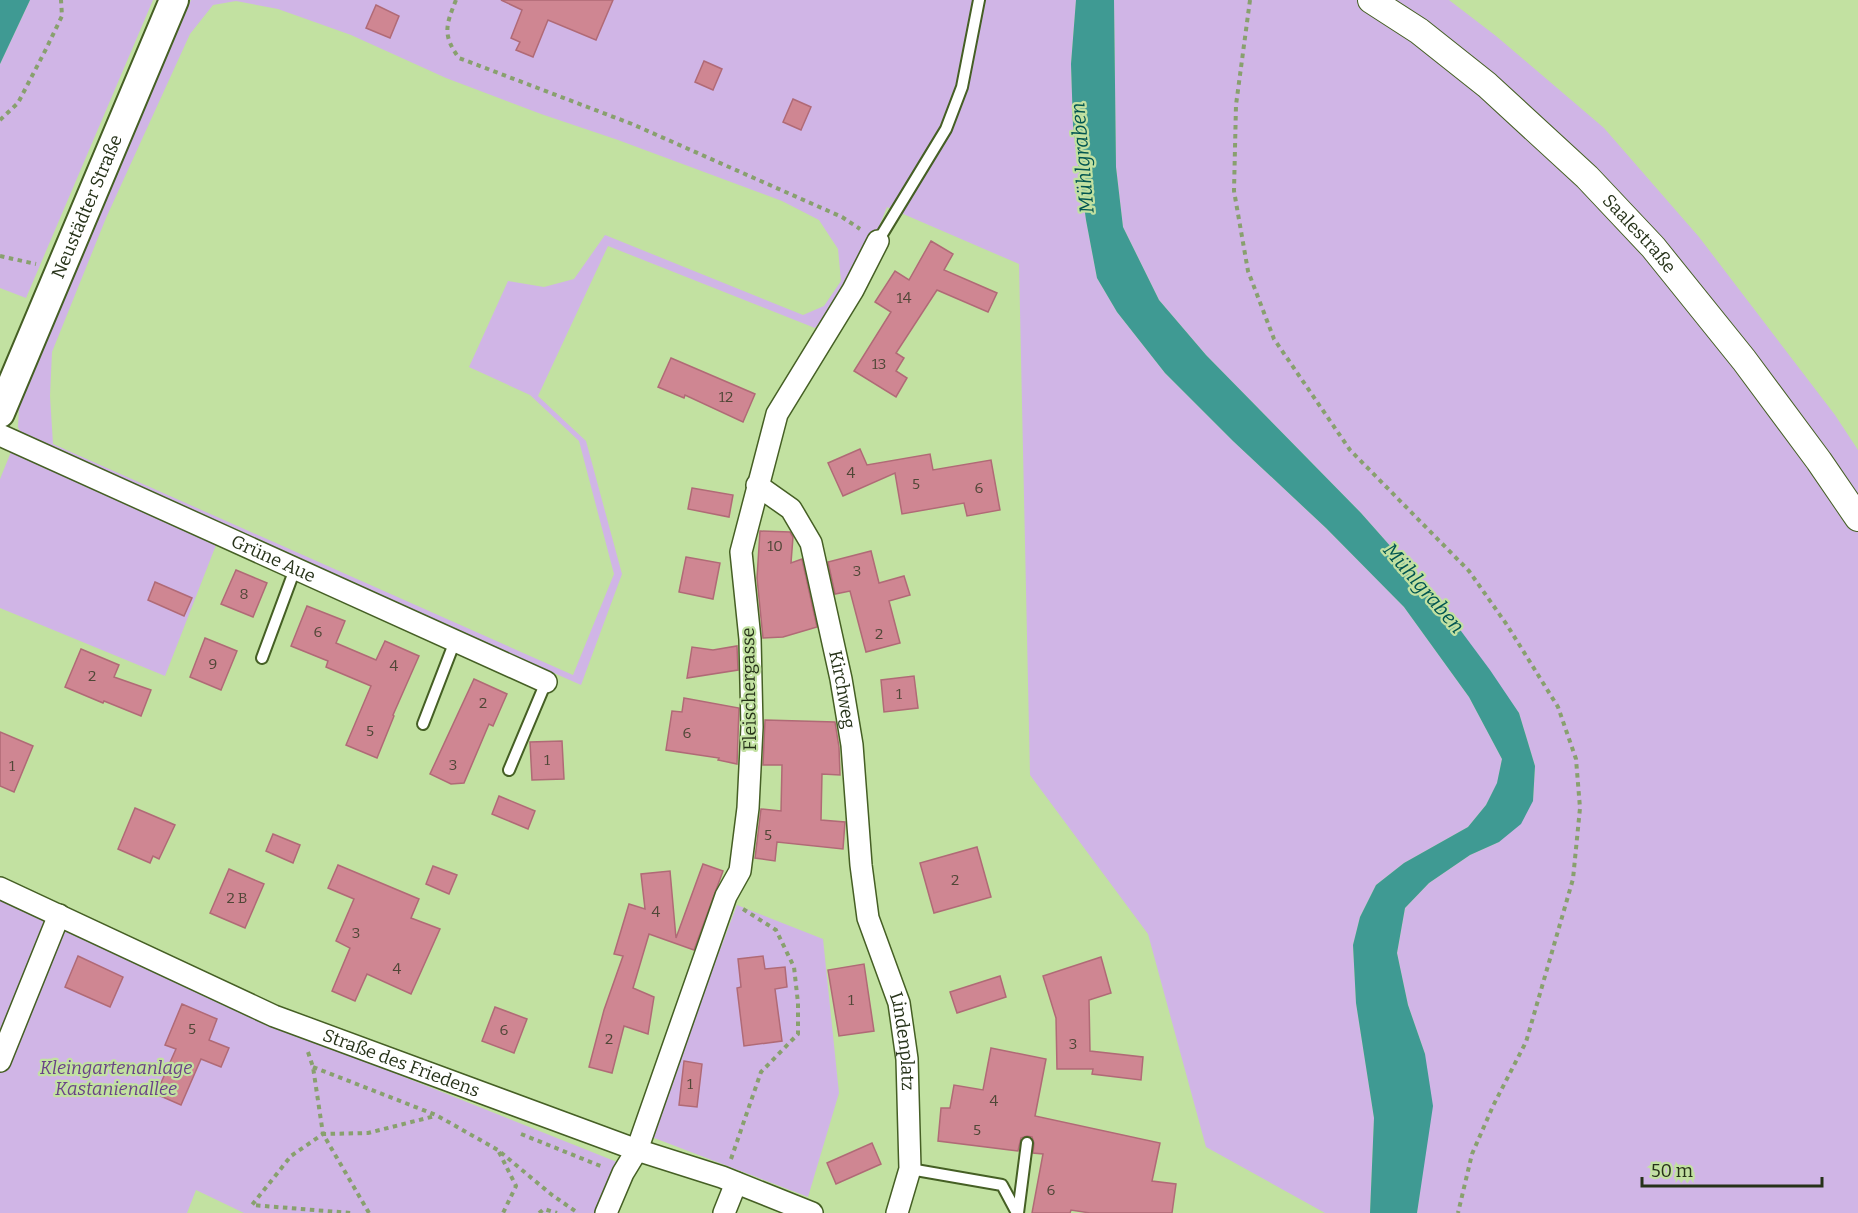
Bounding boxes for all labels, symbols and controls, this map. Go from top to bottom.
water label: Mühlgraben [1065,101,1099,215]
street label: Neustädter Straße [47,131,127,282]
street label: Saalestraße [1598,190,1681,278]
house number: 14 [897,289,912,307]
house number: 13 [872,355,886,373]
house number: 12 [719,388,733,406]
house number: 4 [847,464,856,482]
house number: 5 [912,475,920,493]
house number: 6 [975,479,984,497]
street label: Grüne Aue [228,530,319,587]
house number: 10 [767,537,783,555]
water label: Mühlgraben [1378,538,1470,638]
house number: 3 [853,562,861,580]
house number: 8 [239,585,249,603]
house number: 6 [314,623,323,641]
house number: 2 [875,625,883,643]
street label: Fleischergasse [737,627,761,751]
street label: Kirchweg [824,648,860,730]
house number: 9 [209,655,217,673]
house number: 4 [390,657,399,675]
house number: 2 [88,667,96,685]
house number: 1 [896,685,902,703]
house number: 2 [479,694,487,712]
house number: 5 [366,722,374,740]
house number: 6 [683,724,692,742]
house number: 1 [544,751,550,769]
house number: 3 [449,756,457,774]
house number: 1 [9,757,15,775]
house number: 5 [764,826,772,844]
house number: 2 [951,871,959,889]
house number: 2 B [227,889,247,907]
house number: 4 [652,903,661,921]
house number: 3 [352,924,360,942]
house number: 4 [393,960,402,978]
street label: Lindenplatz [885,989,919,1091]
house number: 1 [848,991,854,1009]
house number: 5 [188,1020,196,1038]
house number: 6 [500,1021,509,1039]
street label: Straße des Friedens [320,1024,483,1102]
house number: 2 [605,1030,613,1048]
house number: 3 [1069,1035,1077,1053]
park label: Kleingartenanlage Kastanienallee [40,1057,192,1100]
house number: 1 [687,1075,693,1093]
house number: 4 [990,1092,999,1110]
house number: 5 [973,1121,981,1139]
scale bar [1642,1150,1822,1188]
text: 50 m [1651,1160,1693,1182]
house number: 6 [1047,1181,1056,1199]

